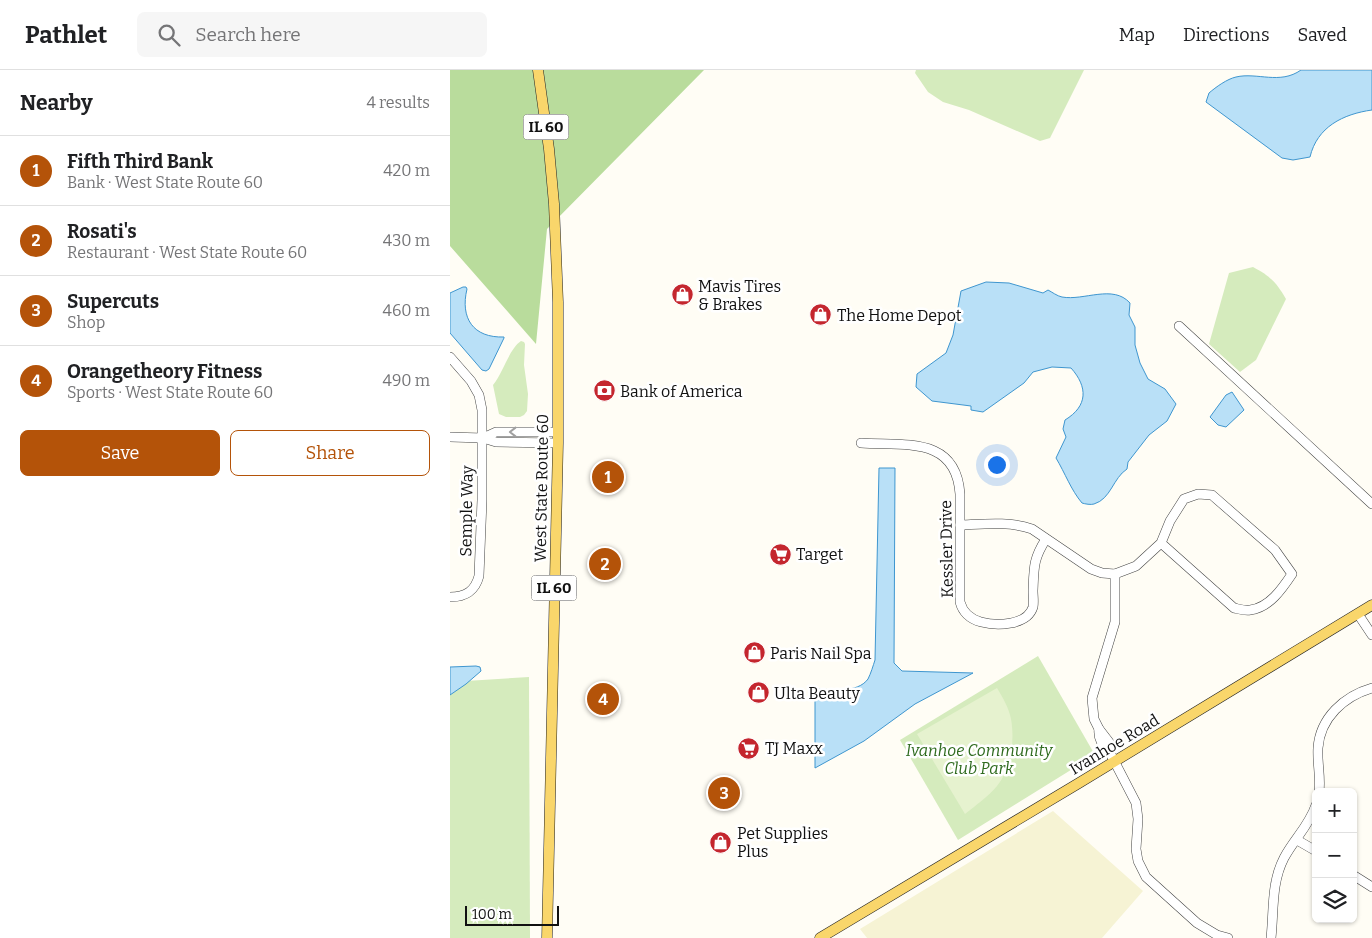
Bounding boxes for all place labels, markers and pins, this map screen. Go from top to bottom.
place label: Mavis Tires & Brakes [698,277,781,314]
shop icon: Mavis Tires & Brakes [670,283,694,307]
shop icon: The Home Depot [809,303,833,327]
place label: The Home Depot [837,306,962,325]
bank icon: Bank of America [592,379,616,403]
place label: Bank of America [620,382,743,401]
pin: 1 [592,458,624,496]
supermarket icon: Target [768,542,792,566]
pin: 2 [589,545,621,583]
place label: Target [796,545,843,564]
shop icon: Paris Nail Spa [742,641,766,665]
place label: Paris Nail Spa [770,644,872,663]
pin: 4 [587,680,619,718]
shop icon: Ulta Beauty [746,681,770,705]
place label: Ulta Beauty [774,684,860,703]
supermarket icon: TJ Maxx [737,736,761,760]
place label: TJ Maxx [765,739,823,758]
pin: 3 [708,774,740,812]
place label: Pet Supplies Plus [737,824,828,861]
shop icon: Pet Supplies Plus [709,830,733,854]

